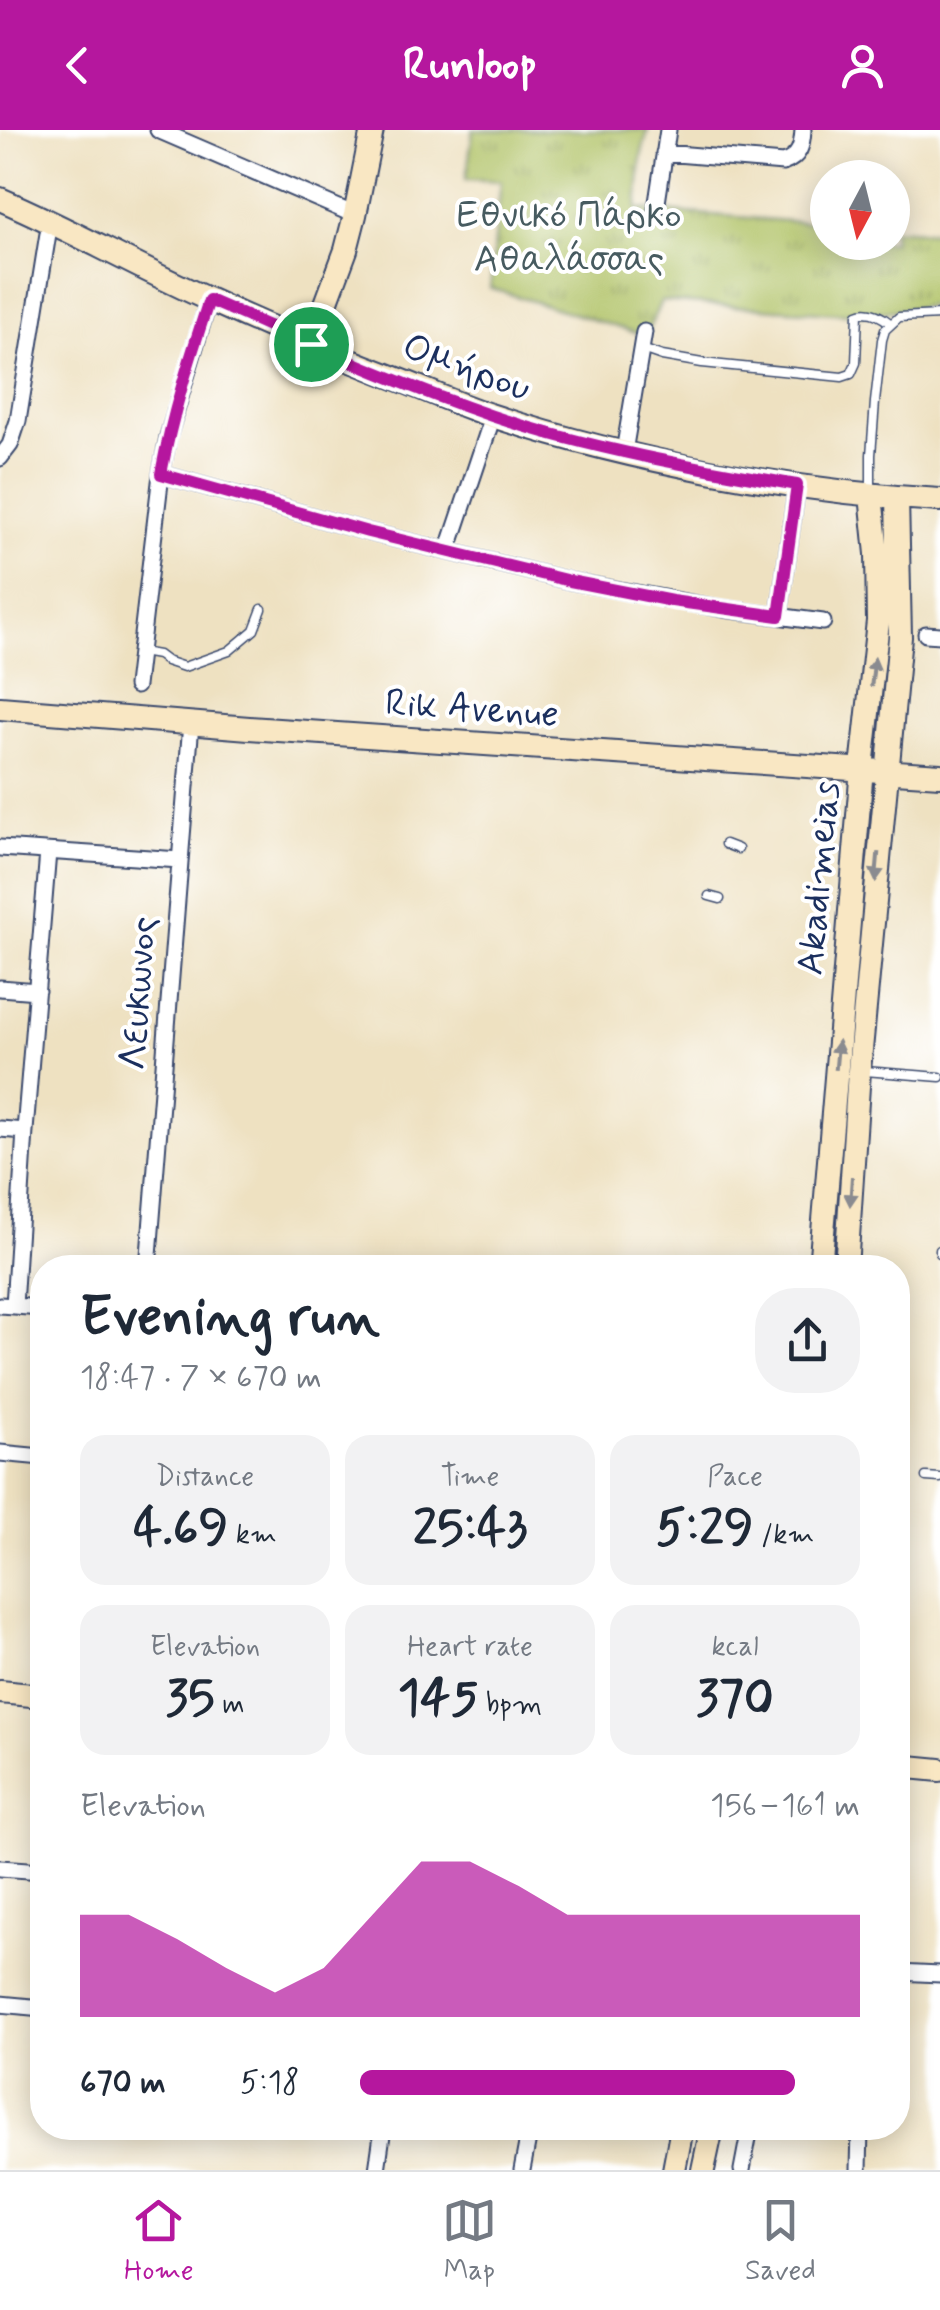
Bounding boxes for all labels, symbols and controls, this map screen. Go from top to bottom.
text: Runloop [403,36,537,95]
icon: back [50,38,105,93]
icon: person [835,38,890,93]
north arrow [810,160,910,260]
map controls [810,160,910,260]
park label: Εθνικό Πάρκο Αθαλάσσας [457,192,681,285]
pin [269,302,354,387]
icon: arrive [284,317,339,372]
street label: Ομήρου [395,323,537,414]
one-way arrow [865,655,881,687]
street label: Rik Avenue [383,679,560,740]
street label: Akadimeias [787,779,852,977]
one-way arrow [869,852,885,884]
street label: Λευκωνος [110,915,169,1072]
one-way arrow [830,1039,846,1071]
one-way arrow [843,1176,859,1208]
text: Evening run [80,1283,380,1355]
button: share [755,1288,860,1393]
text: 18:47 · 7 × 670 m [80,1357,322,1399]
text: Distance [156,1459,254,1496]
text: Time [441,1459,499,1496]
text: Pace [707,1459,763,1496]
text: 4.69 [133,1496,228,1562]
text: 25:43 [413,1496,527,1562]
text: 5:29 [656,1496,754,1562]
text: km [228,1517,277,1554]
text: /km [754,1517,814,1554]
text: Elevation [150,1629,260,1666]
text: Heart rate [407,1629,533,1666]
text: kcal [711,1629,759,1666]
text: 35 [165,1666,215,1732]
text: 145 [398,1666,478,1732]
text: 370 [696,1666,774,1732]
text: m [215,1687,245,1724]
text: bpm [478,1687,542,1724]
text: Elevation [80,1785,206,1827]
text: 156–161 m [710,1785,860,1827]
text: 670 m [80,2062,166,2104]
text: 5:18 [240,2062,300,2104]
tab: Home [124,2193,194,2290]
tab: Map [442,2193,497,2290]
tab: Saved [745,2193,816,2290]

